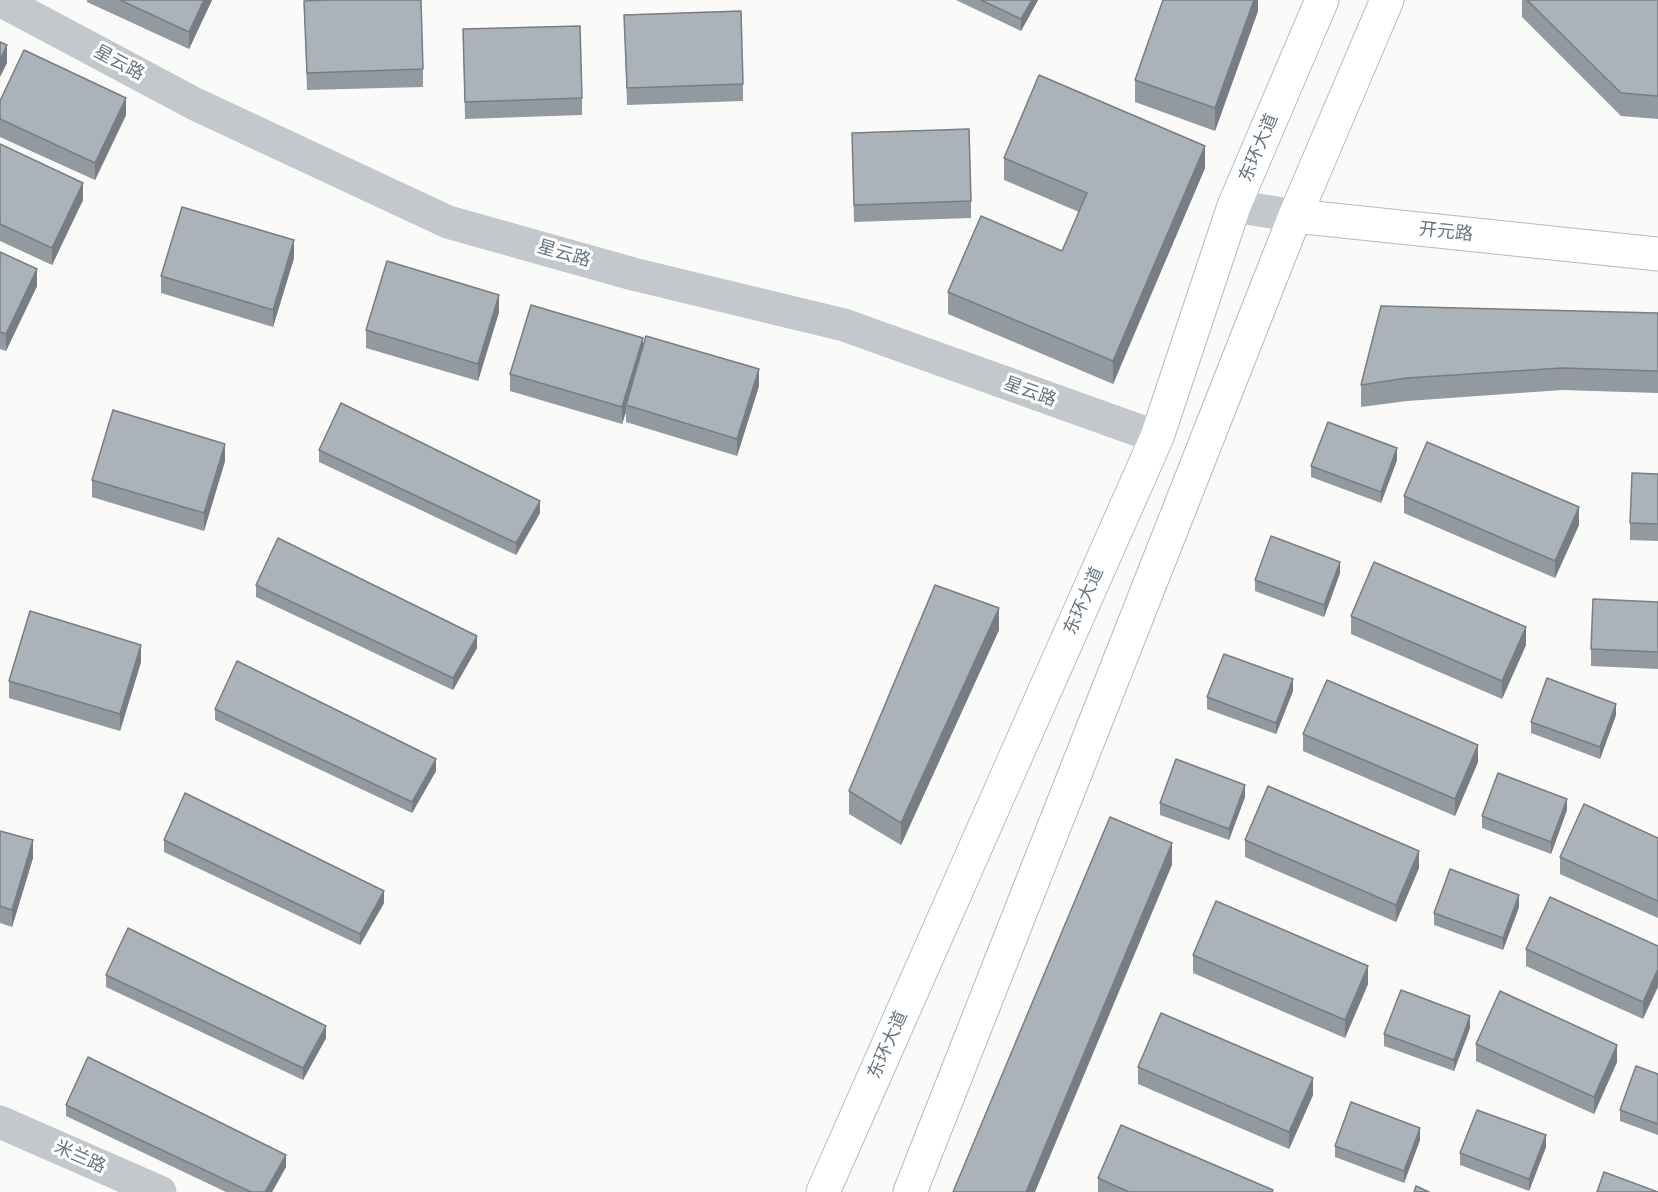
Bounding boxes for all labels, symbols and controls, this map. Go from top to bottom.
street label: 星云路 [90,41,148,85]
street label: 东环大道 [1235,111,1283,185]
street label: 开元路 [1418,218,1474,246]
street label: 星云路 [535,236,593,272]
street label: 星云路 [1001,373,1059,411]
street label: 东环大道 [1059,564,1109,638]
street label: 东环大道 [863,1008,913,1082]
street label: 米兰路 [51,1136,109,1178]

